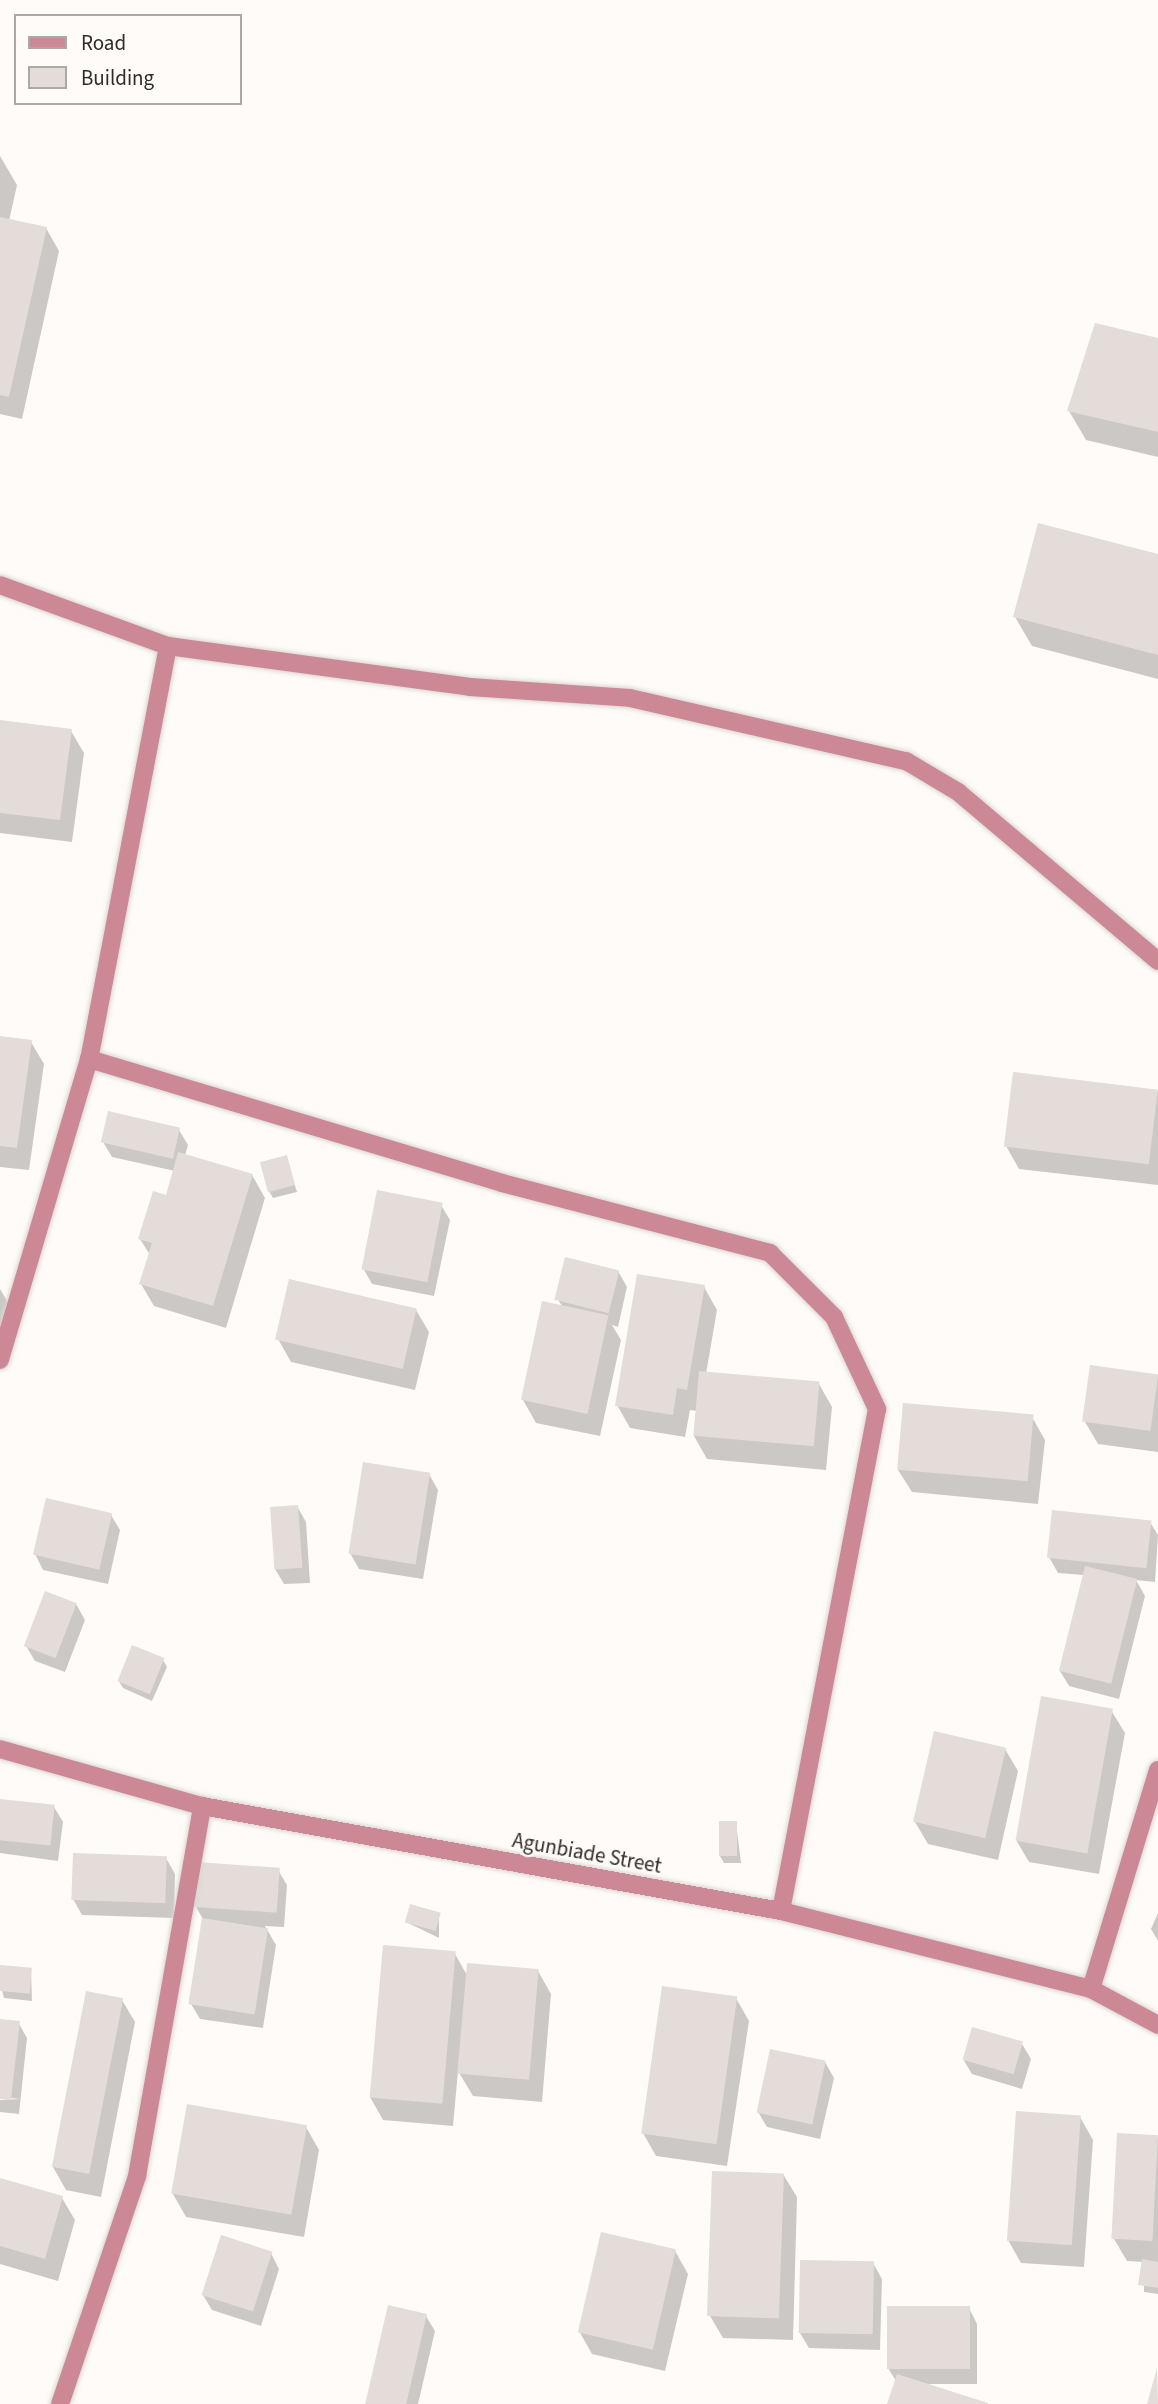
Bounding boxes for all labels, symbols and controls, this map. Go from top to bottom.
legend [14,14,242,105]
text: Road [81,28,126,58]
text: Building [81,63,154,93]
street label: Agunbiade Street [510,1827,664,1879]

